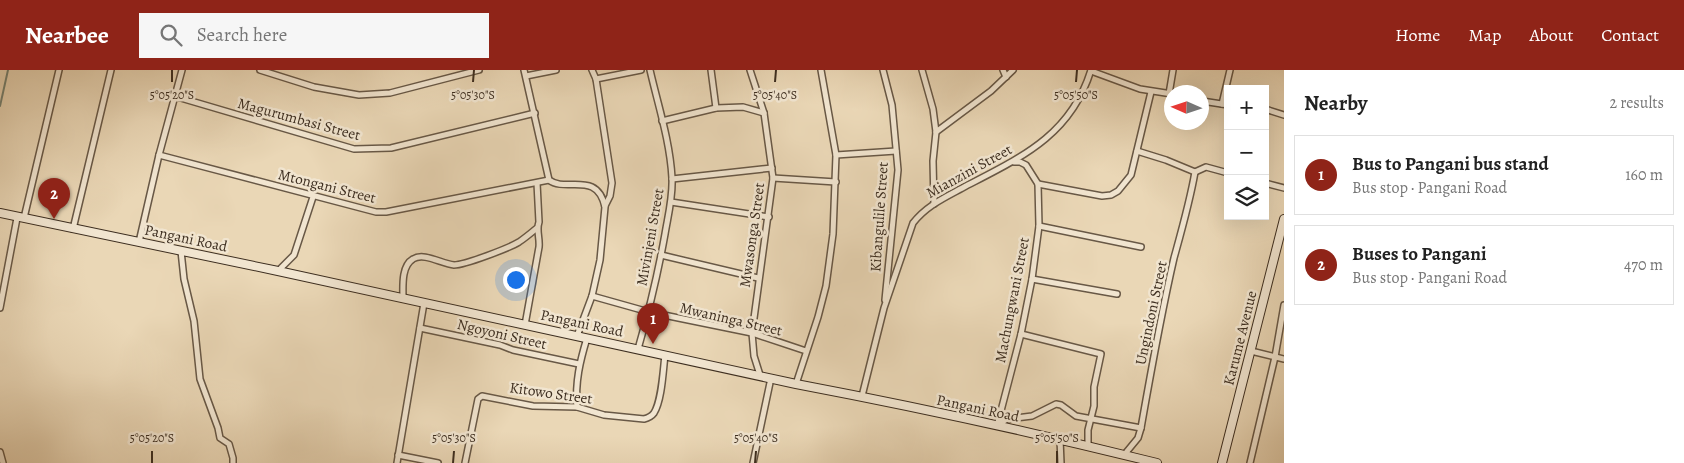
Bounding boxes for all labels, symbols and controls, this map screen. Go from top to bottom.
search box [139,13,489,58]
text: Nearbee [25,19,109,51]
icon: search [157,21,185,49]
text: Search here [197,22,287,48]
text: Home [1395,23,1440,47]
text: Map [1468,23,1501,47]
text: About [1529,23,1573,47]
text: Contact [1601,23,1659,47]
north arrow [1164,85,1209,130]
map controls [1224,85,1269,220]
button: + [1224,85,1269,130]
text: 5°05'20"S [150,87,194,103]
text: 5°05'30"S [451,87,495,103]
text: 5°05'40"S [753,87,797,103]
text: 5°05'50"S [1054,87,1098,103]
text: Nearby [1304,89,1367,117]
text: 2 results [1609,92,1664,114]
street label: Magurumbasi Street [235,93,363,145]
button: − [1224,130,1269,175]
street label: Mianzini Street [922,139,1016,203]
text: Bus to Pangani bus stand [1352,151,1549,177]
street label: Kibangulile Street [865,161,893,273]
street label: Mtongani Street [276,164,378,208]
text: 1 [1318,164,1324,186]
text: 160 m [1625,164,1663,186]
button: layers [1224,175,1269,220]
text: Bus stop · Pangani Road [1352,177,1507,199]
pin: 2 [38,178,70,219]
street label: Mwasonga Street [735,181,769,289]
street label: Mivinjeni Street [632,187,668,287]
street label: Pangani Road [143,219,230,257]
street label: Machungwani Street [990,236,1034,364]
text: Buses to Pangani [1352,241,1487,267]
text: 2 [1317,254,1325,276]
text: 470 m [1624,254,1663,276]
street label: Ungindoni Street [1130,259,1172,367]
your location [503,267,529,293]
text: Bus stop · Pangani Road [1352,267,1507,289]
street label: Karume Avenue [1219,288,1261,387]
street label: Mwaninga Street [678,297,784,341]
pin: 1 [637,303,669,344]
street label: Pangani Road [539,304,626,342]
street label: Ngoyoni Street [455,314,549,354]
street label: Kitowo Street [508,377,594,409]
street label: Pangani Road [935,389,1022,427]
text: 5°05'20"S [130,430,174,446]
text: 5°05'30"S [432,430,476,446]
text: 5°05'40"S [734,430,778,446]
text: 5°05'50"S [1035,430,1079,446]

